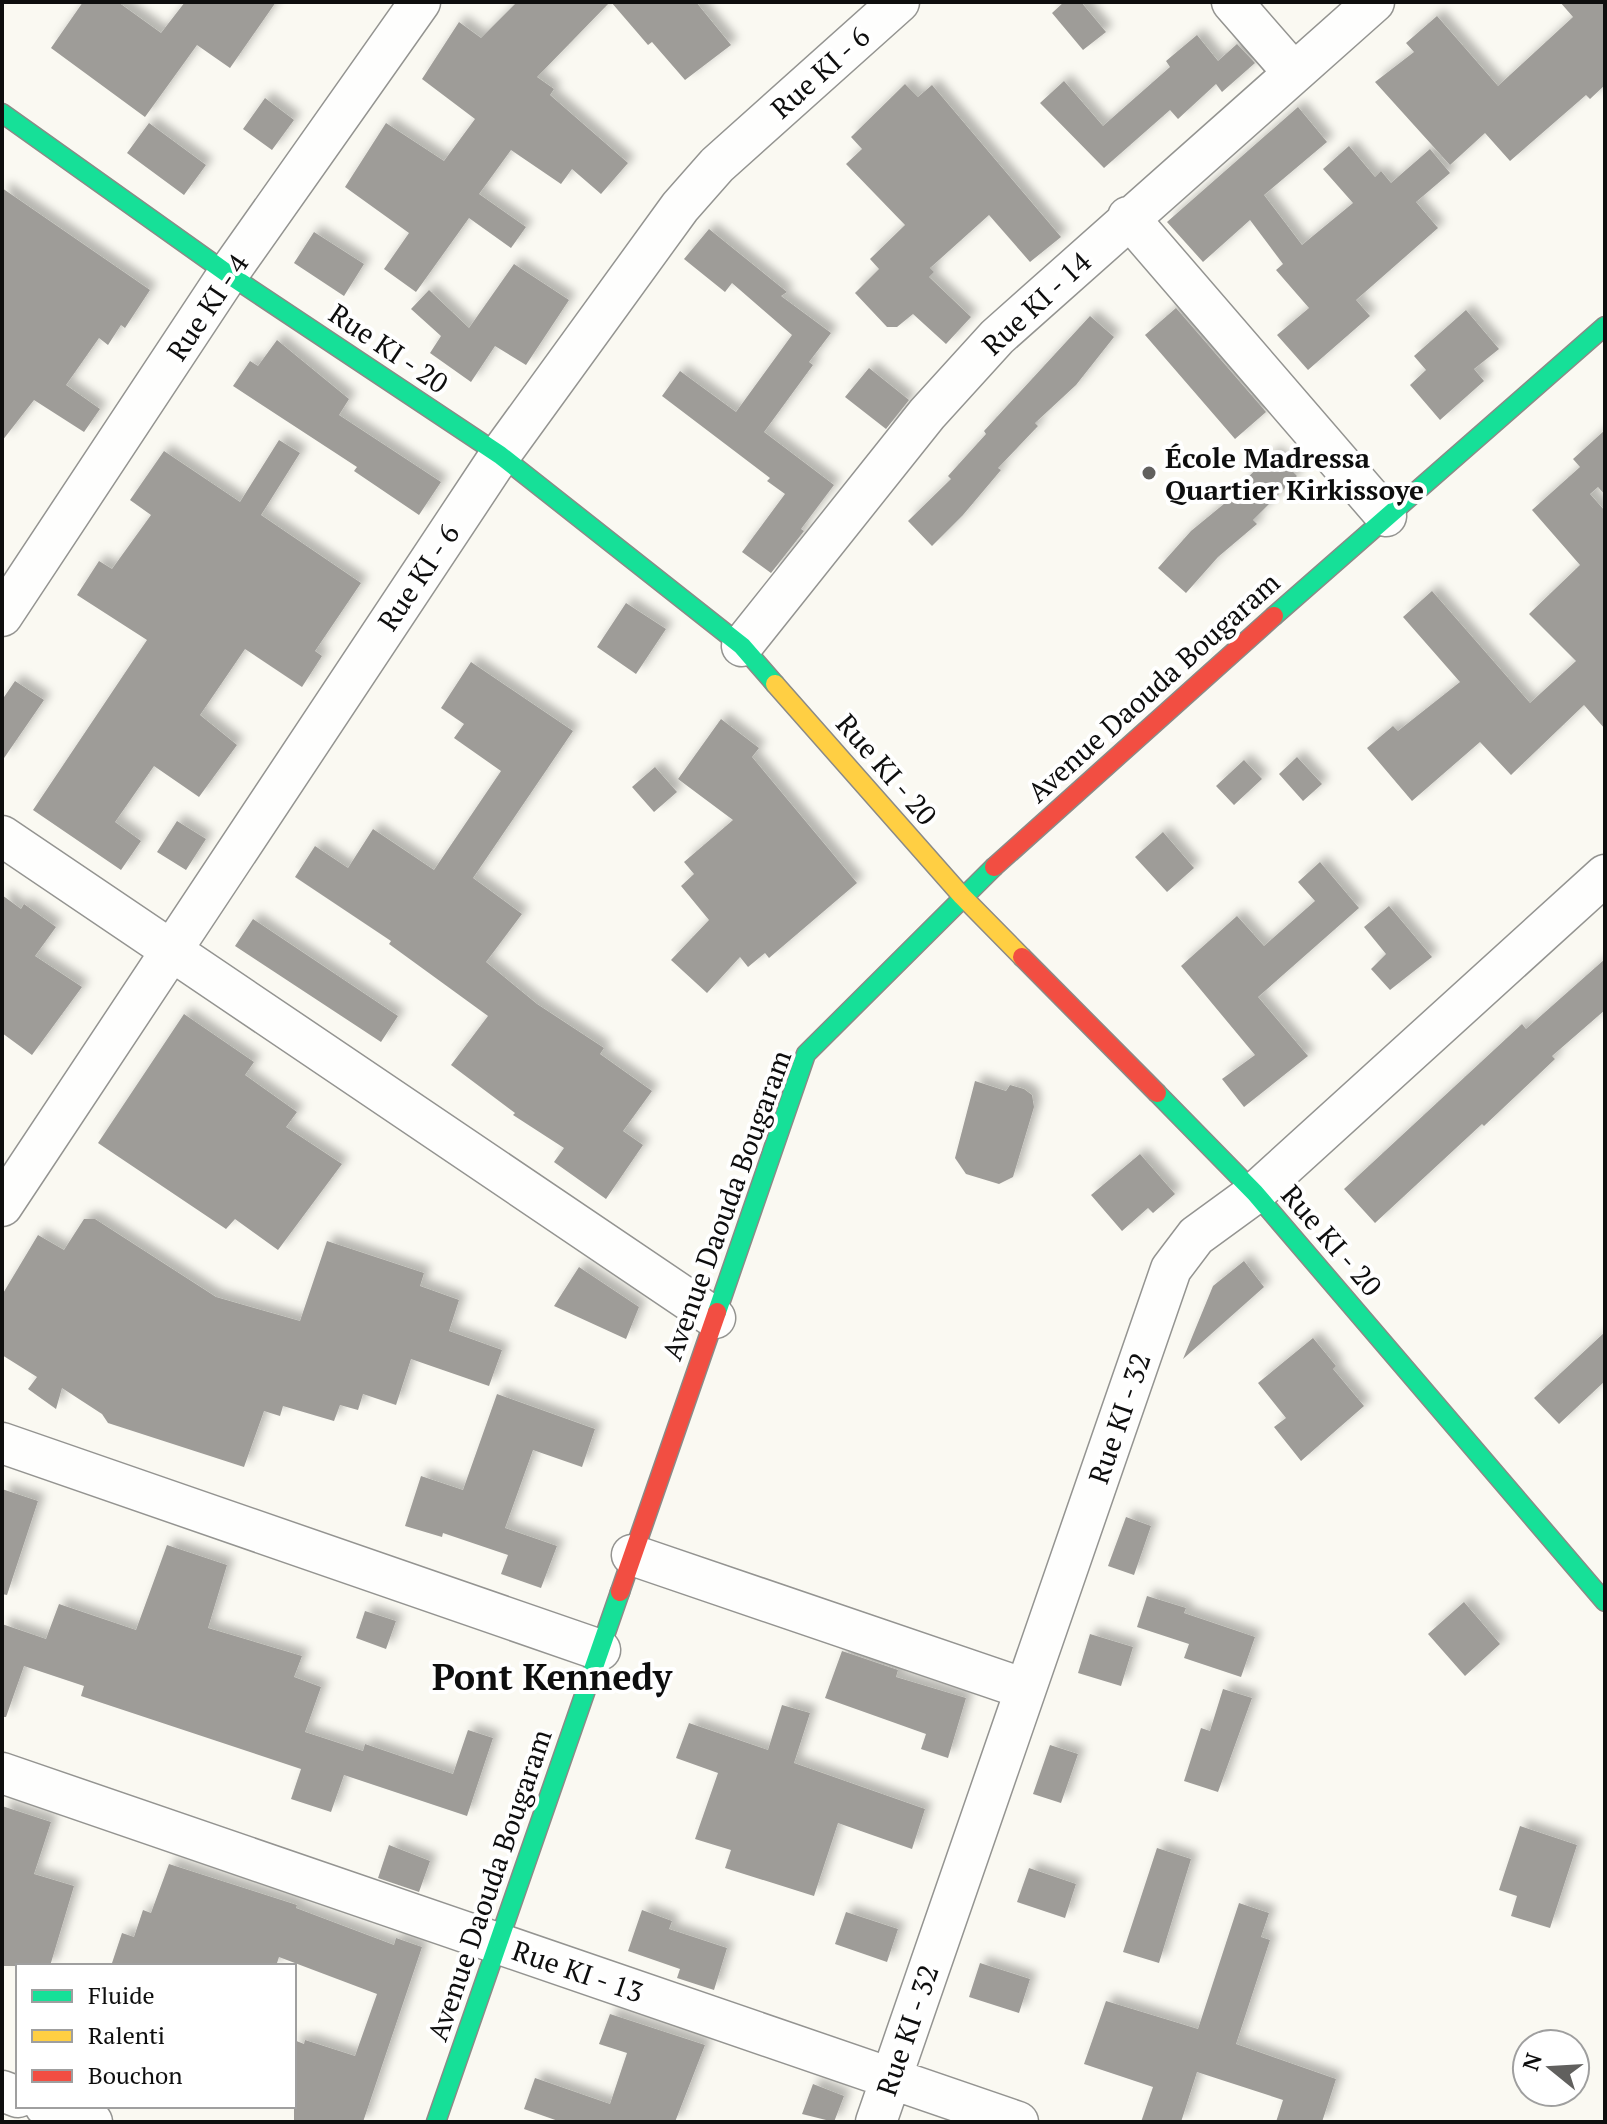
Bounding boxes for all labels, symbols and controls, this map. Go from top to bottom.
street label: Rue KI - 6 [763,18,877,126]
street label: Rue KI - 14 [974,243,1098,363]
street label: Rue KI - 4 [158,246,256,367]
street label: Rue KI - 20 [322,295,456,401]
place label: École Madressa Quartier Kirkissoye [1165,439,1424,508]
marker: École Madressa Quartier Kirkissoye [1140,464,1158,482]
street label: Rue KI - 6 [369,516,467,637]
street label: Avenue Daouda Bougaram [1019,564,1287,810]
street label: Rue KI - 20 [828,706,946,832]
street label: Avenue Daouda Bougaram [653,1045,799,1365]
street label: Rue KI - 20 [1273,1177,1391,1303]
street label: Rue KI - 32 [1079,1348,1159,1488]
district label: Pont Kennedy [432,1653,673,1700]
street label: Avenue Daouda Bougaram [418,1724,560,2046]
street label: Rue KI - 13 [508,1931,648,2011]
street label: Rue KI - 32 [867,1960,947,2100]
legend [16,1964,296,2108]
text: Fluide [88,1979,155,2011]
text: Ralenti [88,2019,165,2051]
north arrow [1511,2028,1591,2108]
text: N [1515,2049,1548,2074]
text: Bouchon [88,2059,183,2091]

